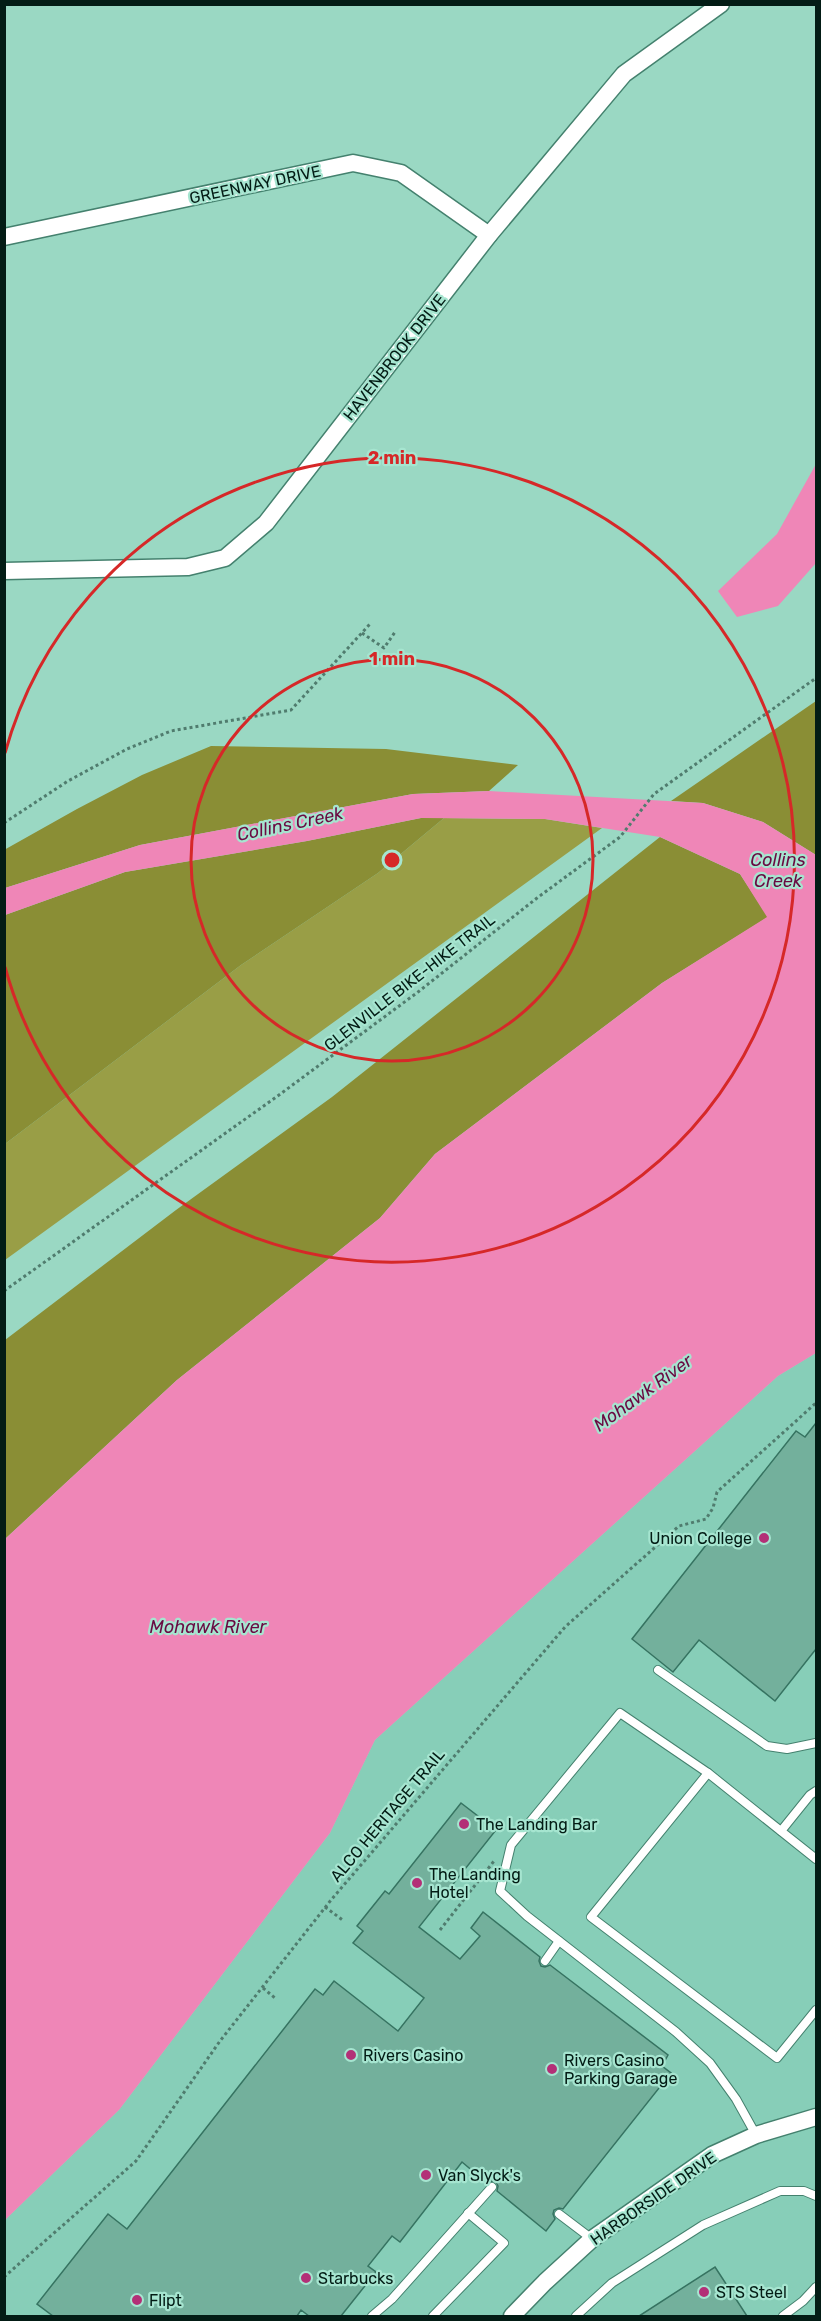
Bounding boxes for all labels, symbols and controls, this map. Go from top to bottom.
street label: GREENWAY DRIVE [188,161,322,208]
street label: HAVENBROOK DRIVE [339,290,450,424]
text: 2 min [368,447,416,469]
text: 1 min [369,648,415,670]
water label: Collins Creek [235,802,346,846]
water label: Collins Creek [750,849,806,892]
centre of rings [382,850,402,870]
street label: GLENVILLE BIKE-HIKE TRAIL [320,910,498,1055]
water label: Mohawk River [589,1349,698,1436]
place label: Union College [649,1529,752,1548]
marker: Union College [757,1531,771,1545]
water label: Mohawk River [150,1616,268,1638]
street label: ALCO HERITAGE TRAIL [326,1745,448,1886]
place label: The Landing Bar [476,1815,597,1834]
marker: The Landing Bar [457,1817,471,1831]
place label: The Landing Hotel [429,1865,521,1902]
marker: The Landing Hotel [410,1876,424,1890]
place label: Rivers Casino [363,2046,463,2065]
marker: Rivers Casino [344,2048,358,2062]
place label: Rivers Casino Parking Garage [564,2051,677,2088]
marker: Rivers Casino Parking Garage [545,2062,559,2076]
street label: HARBORSIDE DRIVE [587,2148,720,2249]
place label: Van Slyck's [438,2166,521,2185]
marker: Van Slyck's [419,2168,433,2182]
place label: Starbucks [318,2269,393,2288]
marker: Starbucks [299,2271,313,2285]
place label: STS Steel [716,2283,787,2302]
marker: STS Steel [697,2285,711,2299]
place label: Flipt [149,2291,182,2310]
marker: Flipt [130,2293,144,2307]

